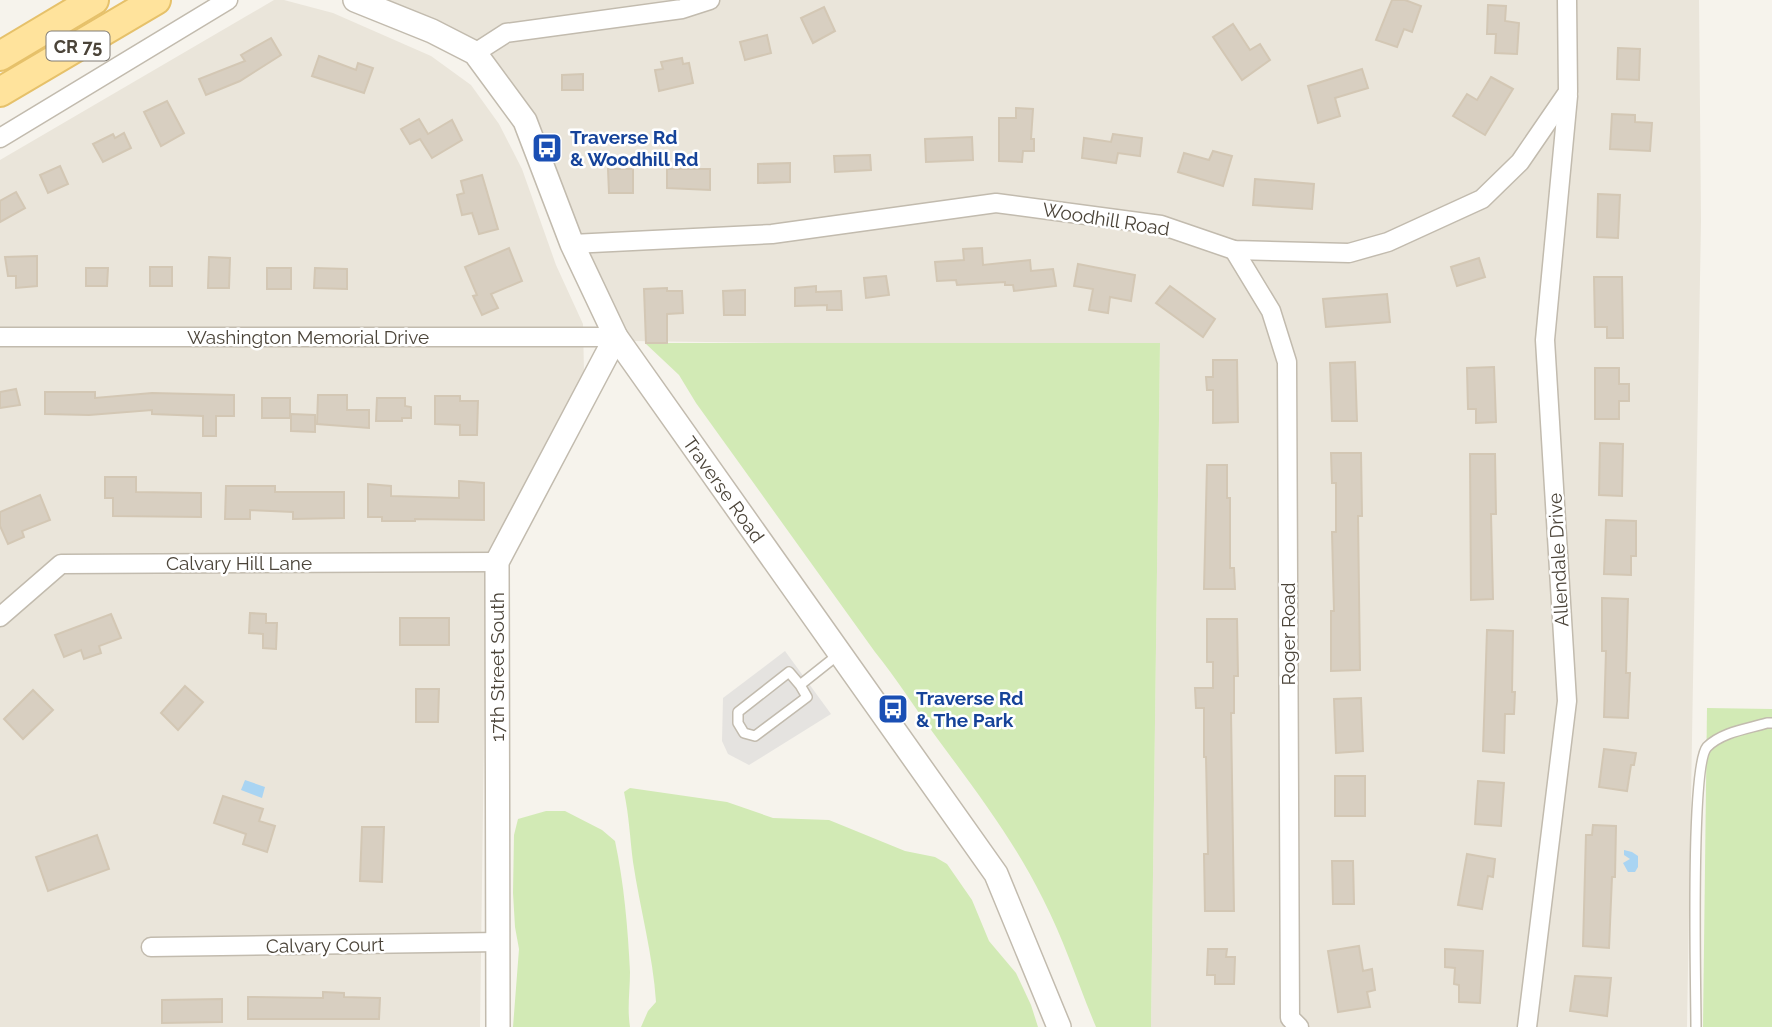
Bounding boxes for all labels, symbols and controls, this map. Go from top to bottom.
road number: CR 75 [46,32,110,60]
place label: Traverse Rd & Woodhill Rd [570,126,698,170]
bus stop icon: Traverse Rd & Woodhill Rd [530,131,564,165]
street label: Woodhill Road [1041,198,1171,240]
street label: Washington Memorial Drive [187,326,429,348]
street label: Traverse Road [679,432,769,547]
street label: Allendale Drive [1544,492,1572,628]
street label: Calvary Hill Lane [166,552,312,574]
street label: Roger Road [1277,583,1299,685]
street label: 17th Street South [486,592,508,742]
place label: Traverse Rd & The Park [916,687,1023,731]
bus stop icon: Traverse Rd & The Park [876,692,910,726]
street label: Calvary Court [266,933,385,957]

